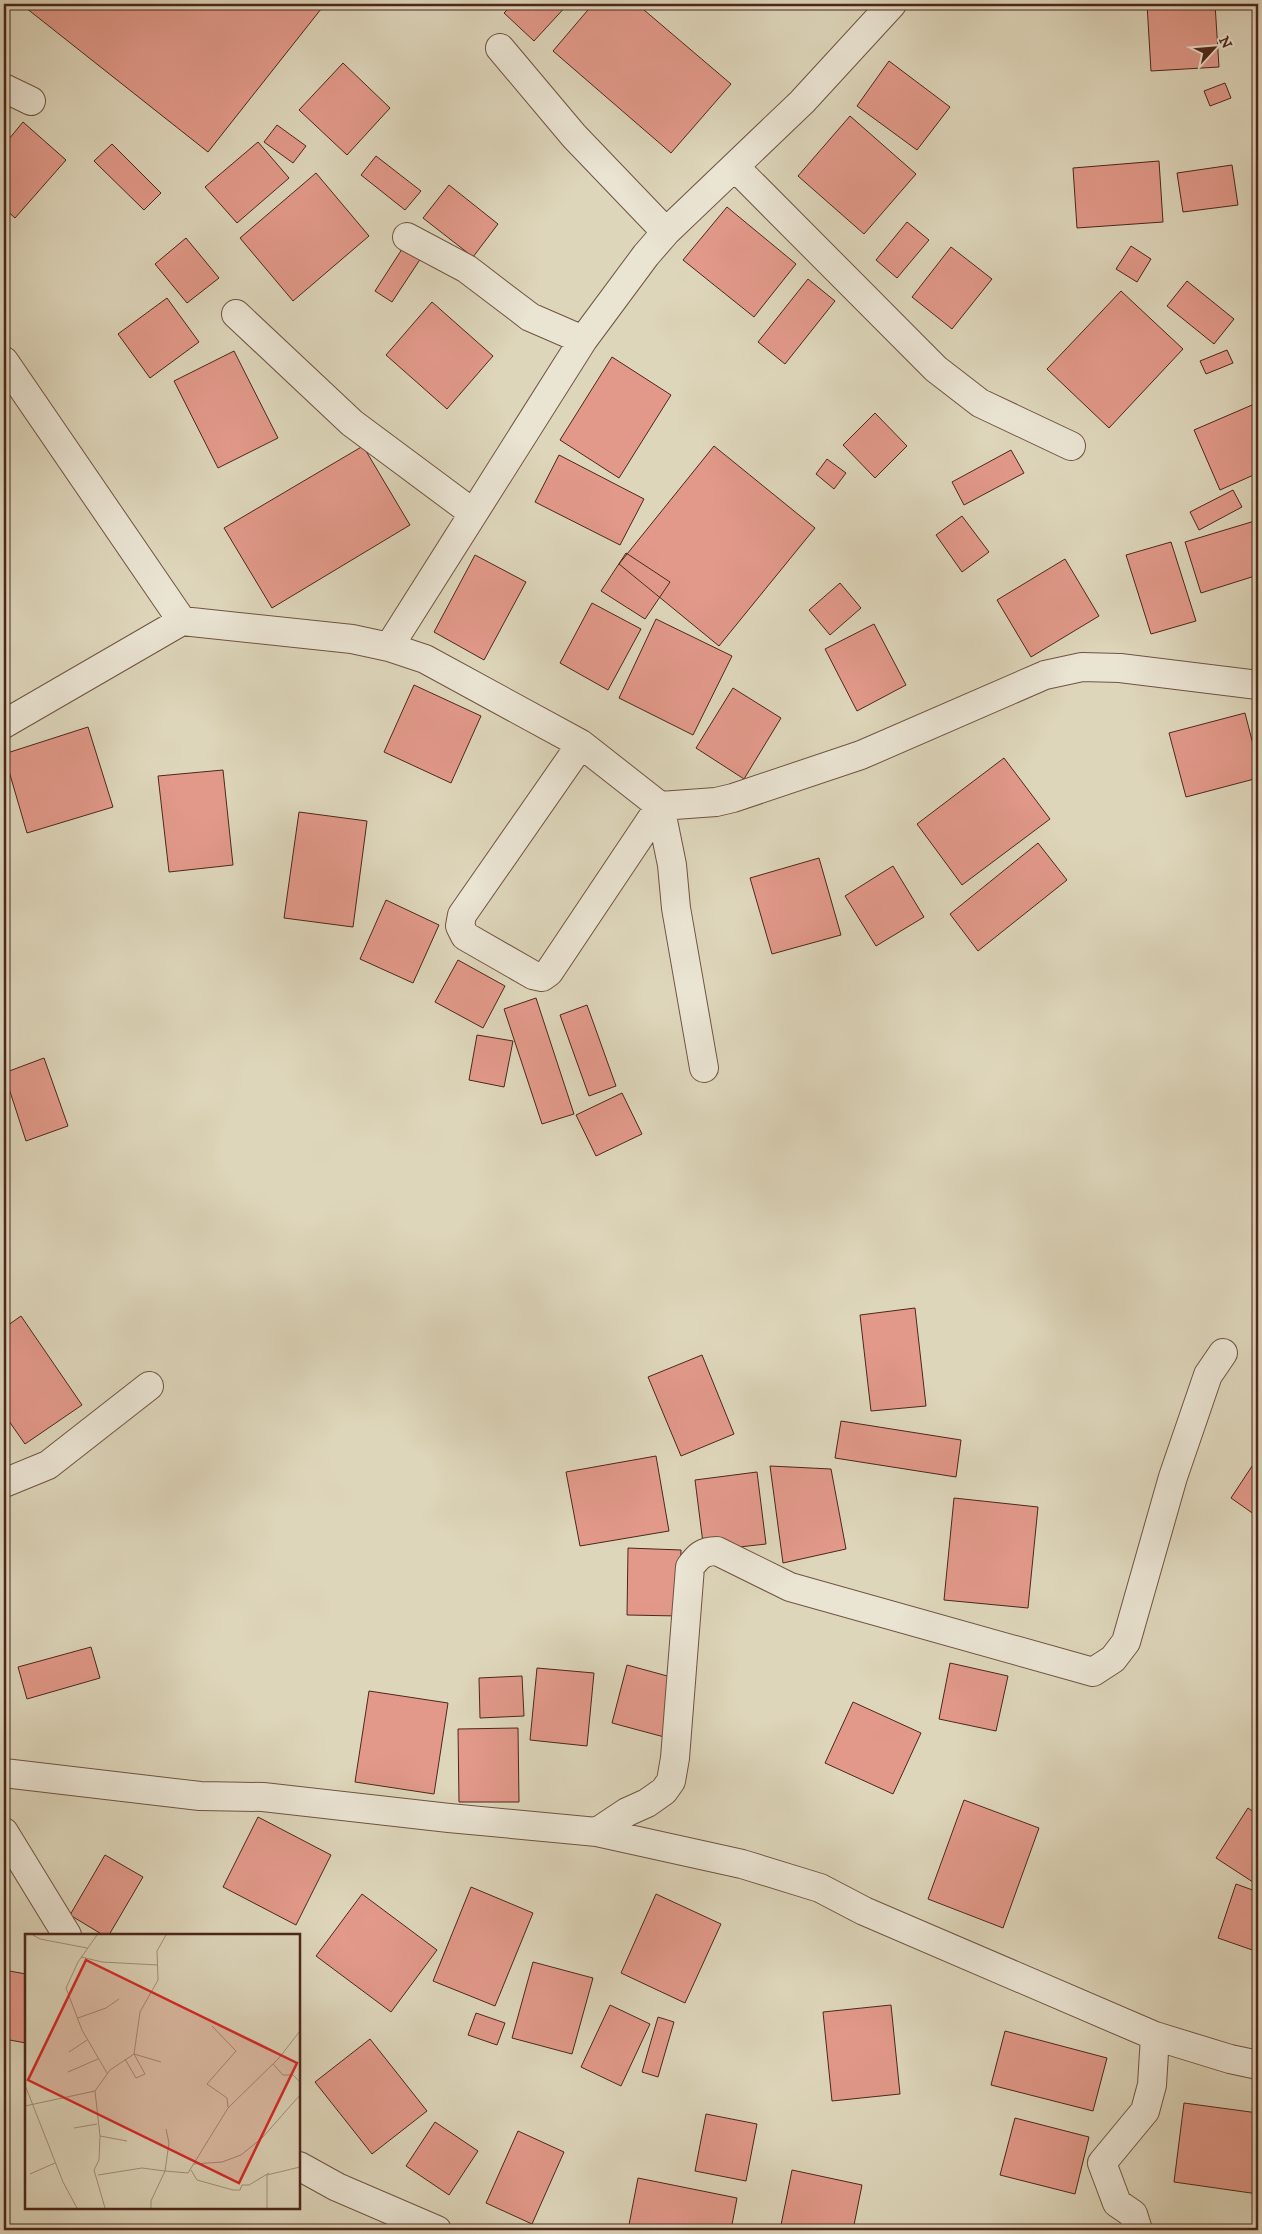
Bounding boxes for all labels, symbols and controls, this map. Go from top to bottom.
north arrow [1190,22,1240,72]
text: N [1214,34,1236,52]
inset map [25,1934,300,2209]

